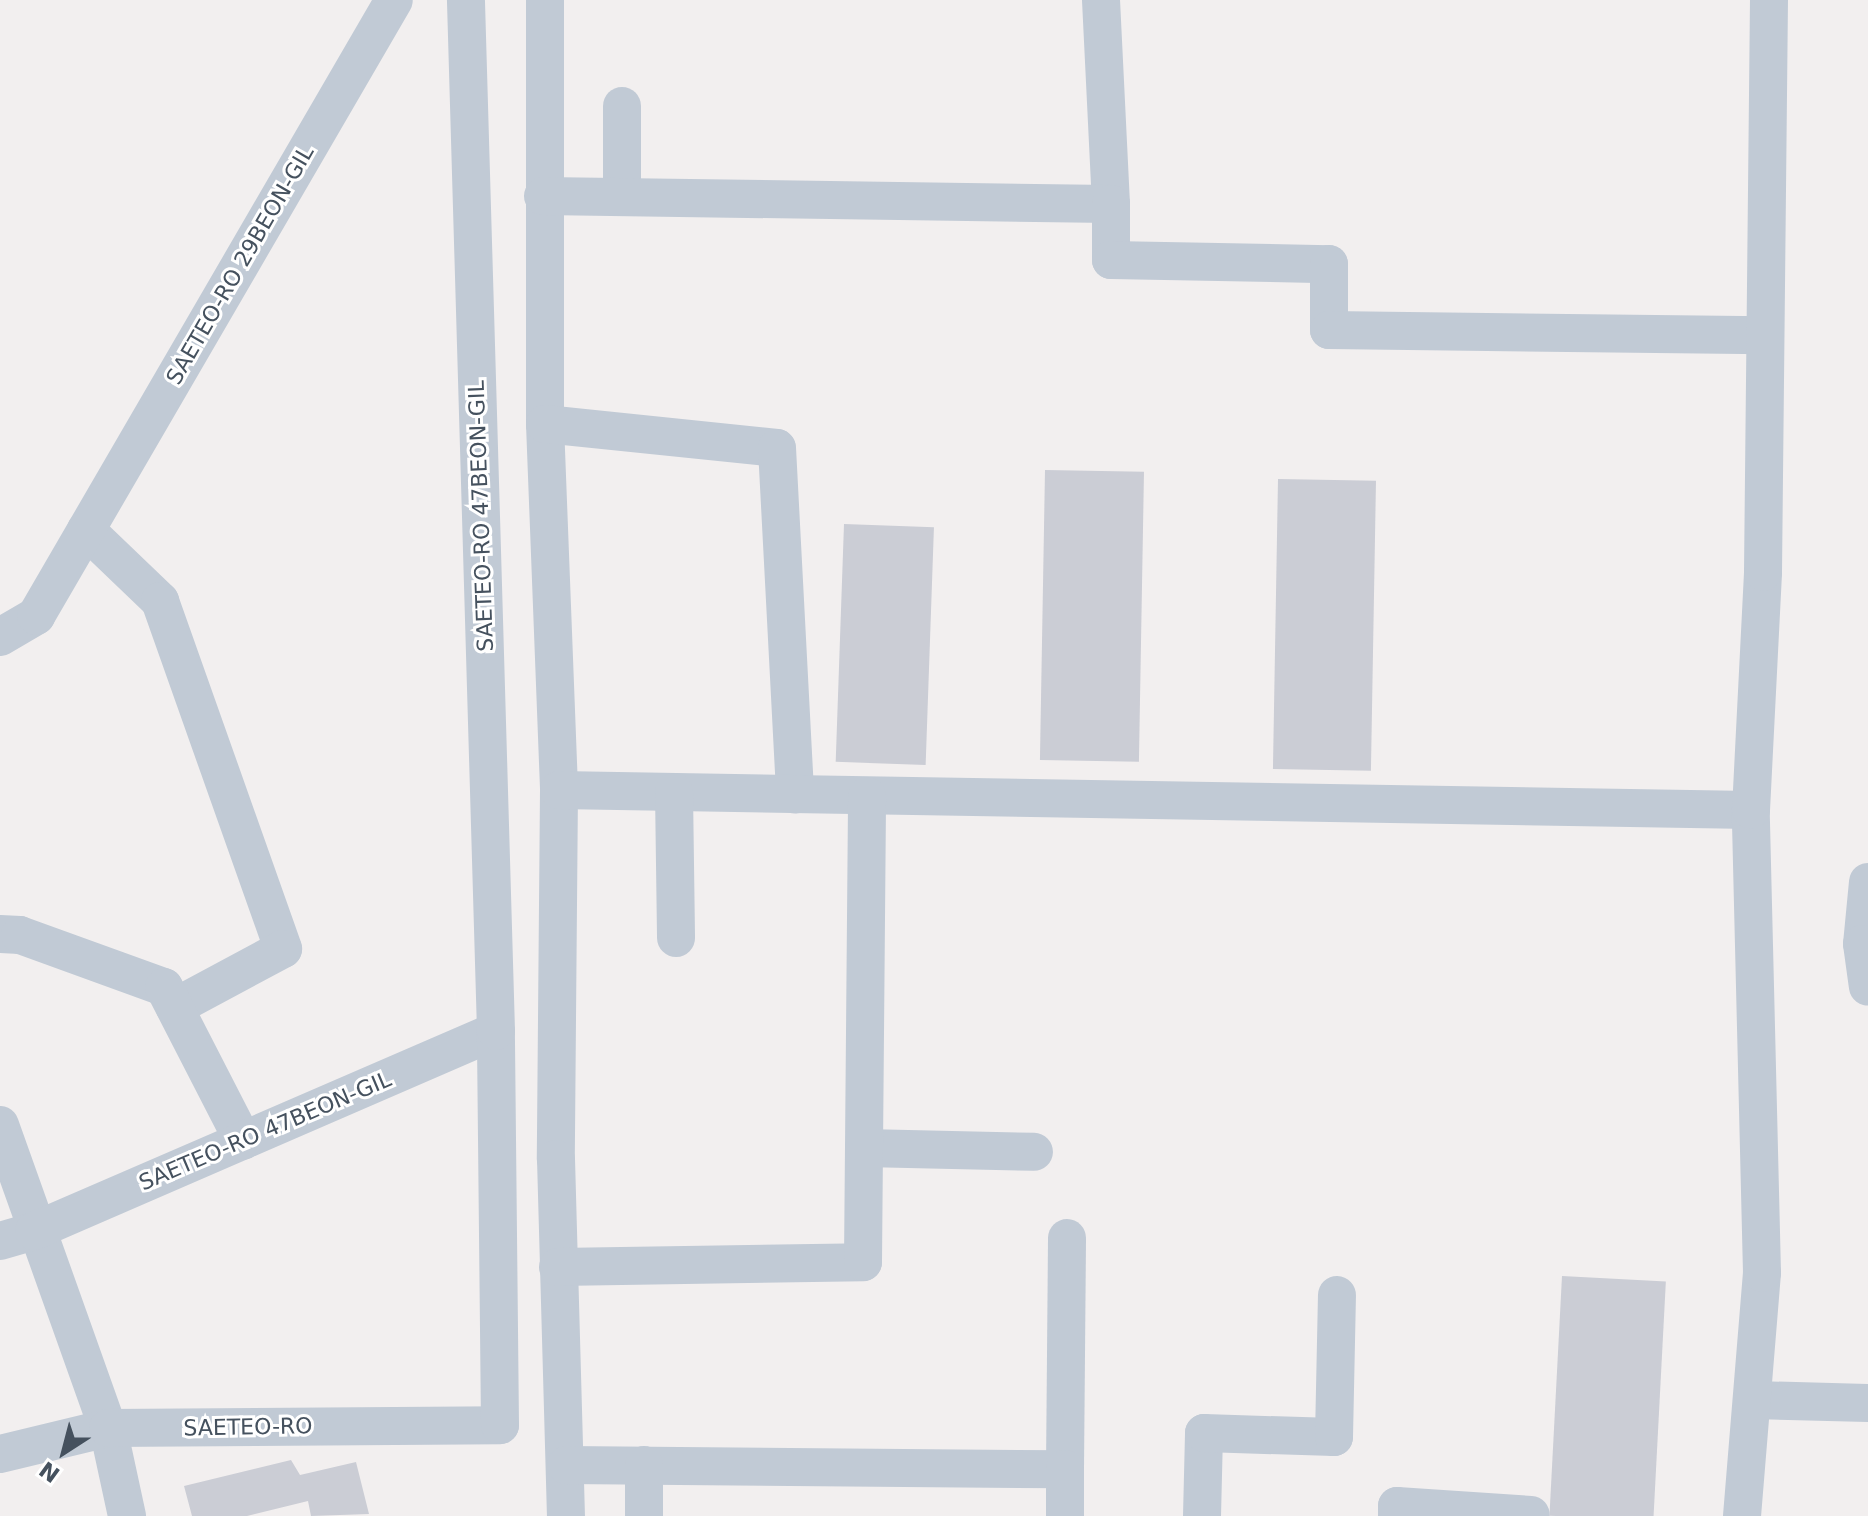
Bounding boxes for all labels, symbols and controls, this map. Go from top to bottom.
street label: SAETEO-RO 29BEON-GIL [161,141,319,389]
street label: SAETEO-RO 47BEON-GIL [463,380,499,652]
street label: SAETEO-RO 47BEON-GIL [135,1066,395,1196]
north arrow [24,1412,104,1492]
street label: SAETEO-RO [183,1413,313,1441]
text: N [35,1456,64,1487]

